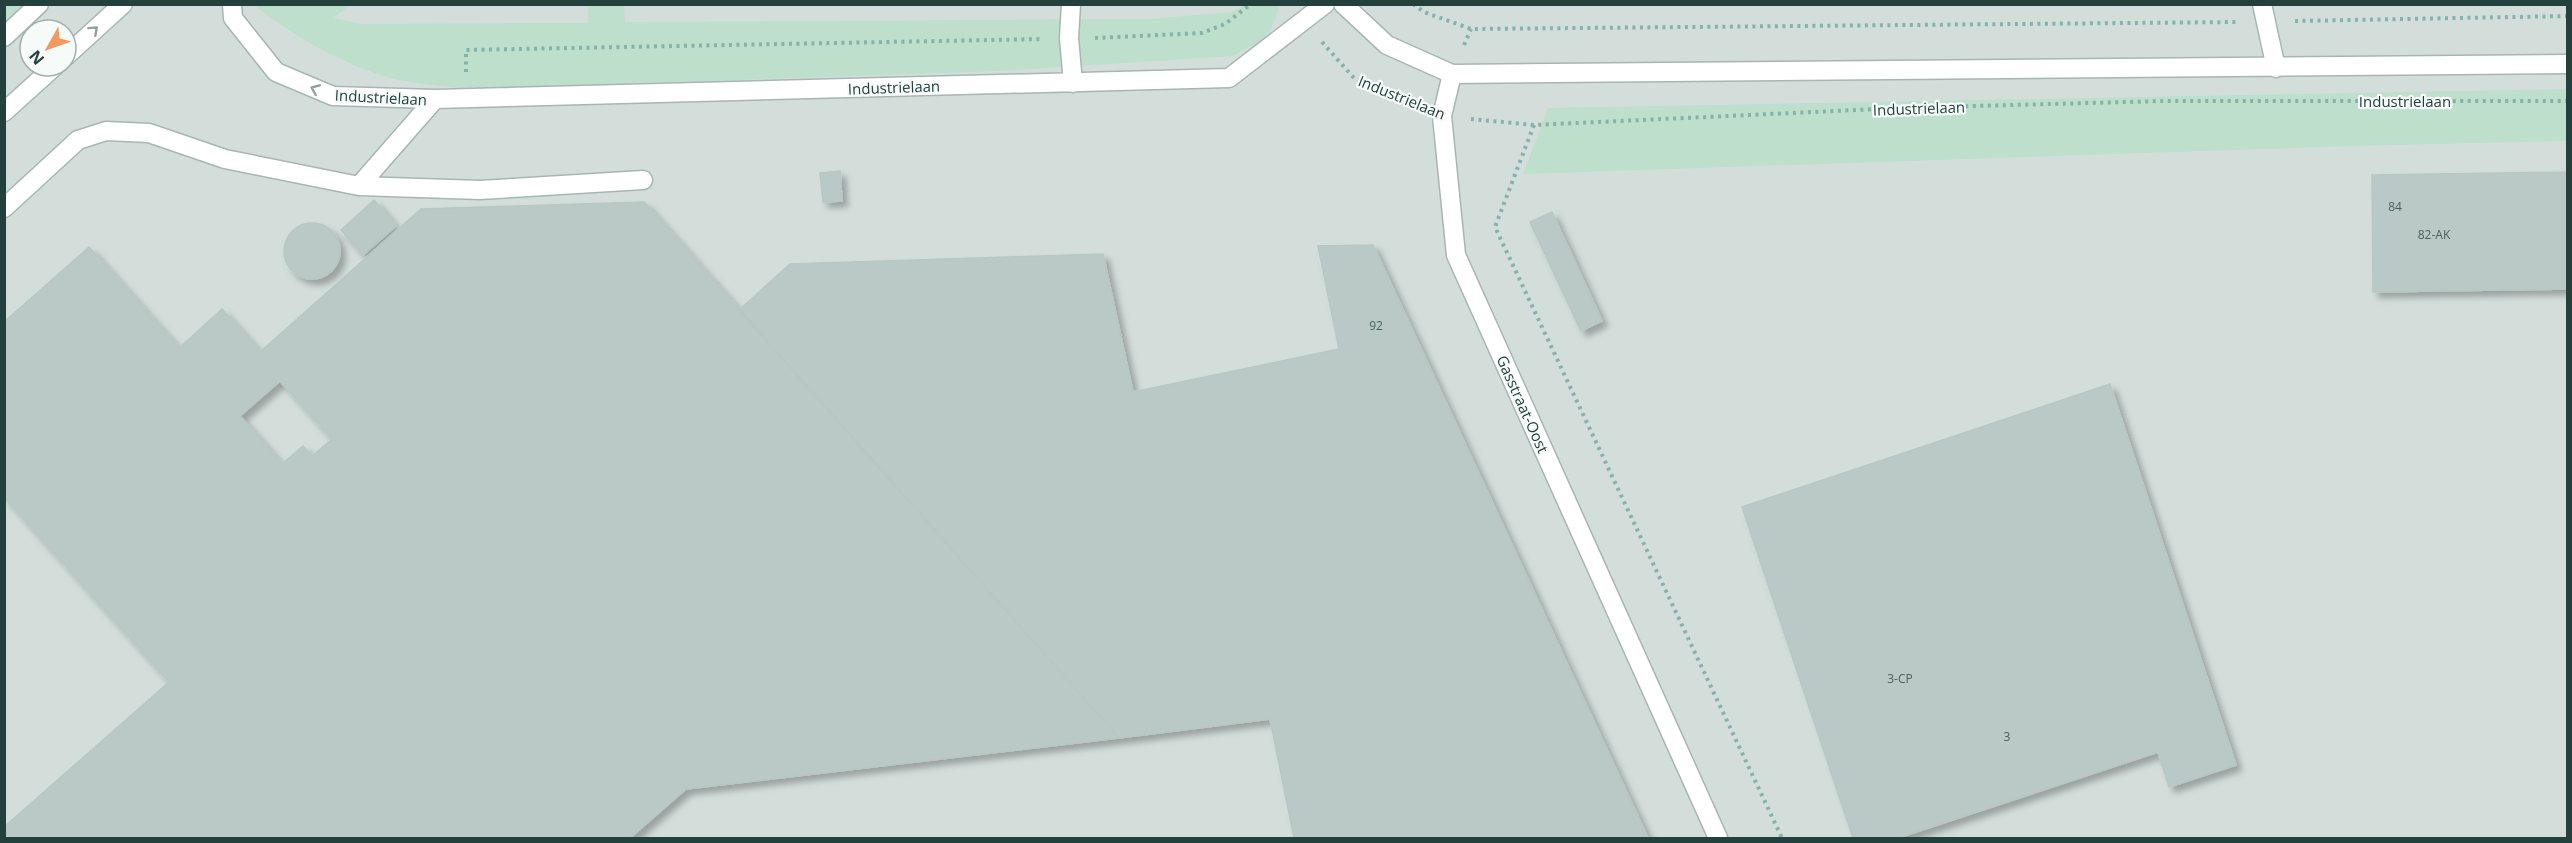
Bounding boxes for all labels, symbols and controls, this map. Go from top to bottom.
north arrow [18,18,78,78]
one-way arrow [88,26,98,37]
text: N [24,46,49,70]
street label: Industrielaan [1355,70,1449,124]
street label: Industrielaan [848,75,940,99]
one-way arrow [311,84,322,96]
street label: Industrielaan [334,85,428,109]
street label: Industrielaan [2359,91,2451,111]
street label: Industrielaan [1873,96,1965,120]
house number: 84 [2388,198,2402,215]
house number: 82-AK [2418,226,2451,243]
house number: 92 [1369,317,1383,334]
street label: Gasstraat-Oost [1493,352,1553,456]
house number: 3-CP [1887,670,1913,687]
house number: 3 [2004,728,2011,745]

